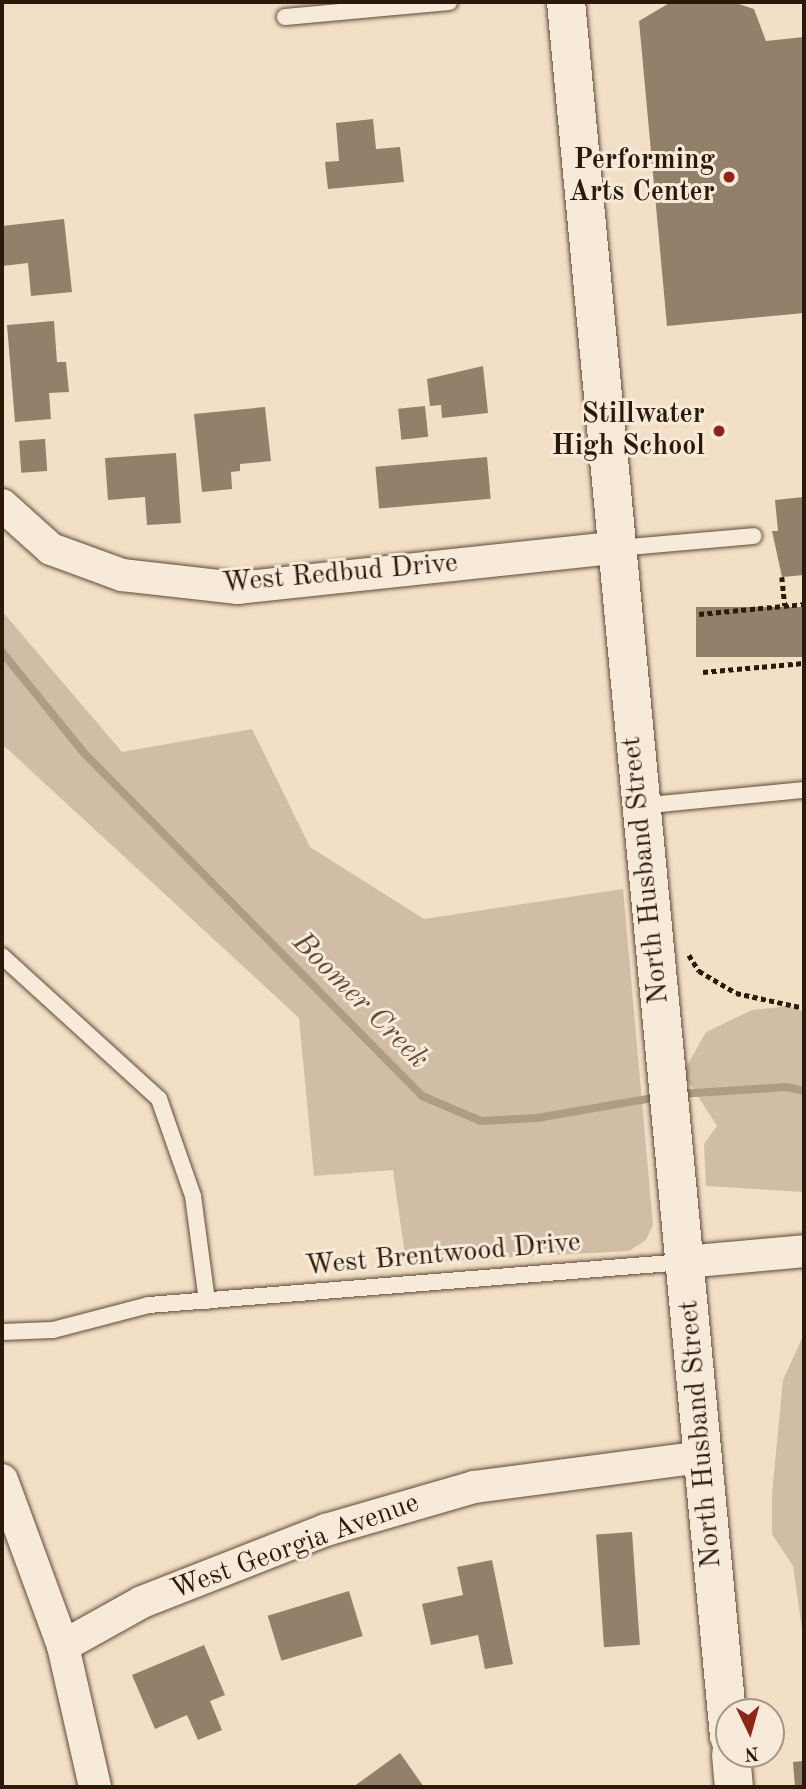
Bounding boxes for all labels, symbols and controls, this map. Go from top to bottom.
place label: Performing Arts Center [569,144,715,210]
marker: Performing Arts Center [721,169,737,185]
place label: Stillwater High School [552,398,705,464]
marker: Stillwater High School [711,423,727,439]
street label: West Redbud Drive [221,547,459,601]
street label: North Husband Street [615,735,677,1005]
water label: Boomer Creek [284,925,436,1077]
street label: West Brentwood Drive [304,1226,582,1284]
street label: North Husband Street [673,1299,729,1569]
street label: West Georgia Avenue [166,1486,424,1608]
north arrow [715,1698,785,1768]
text: N [744,1742,760,1763]

